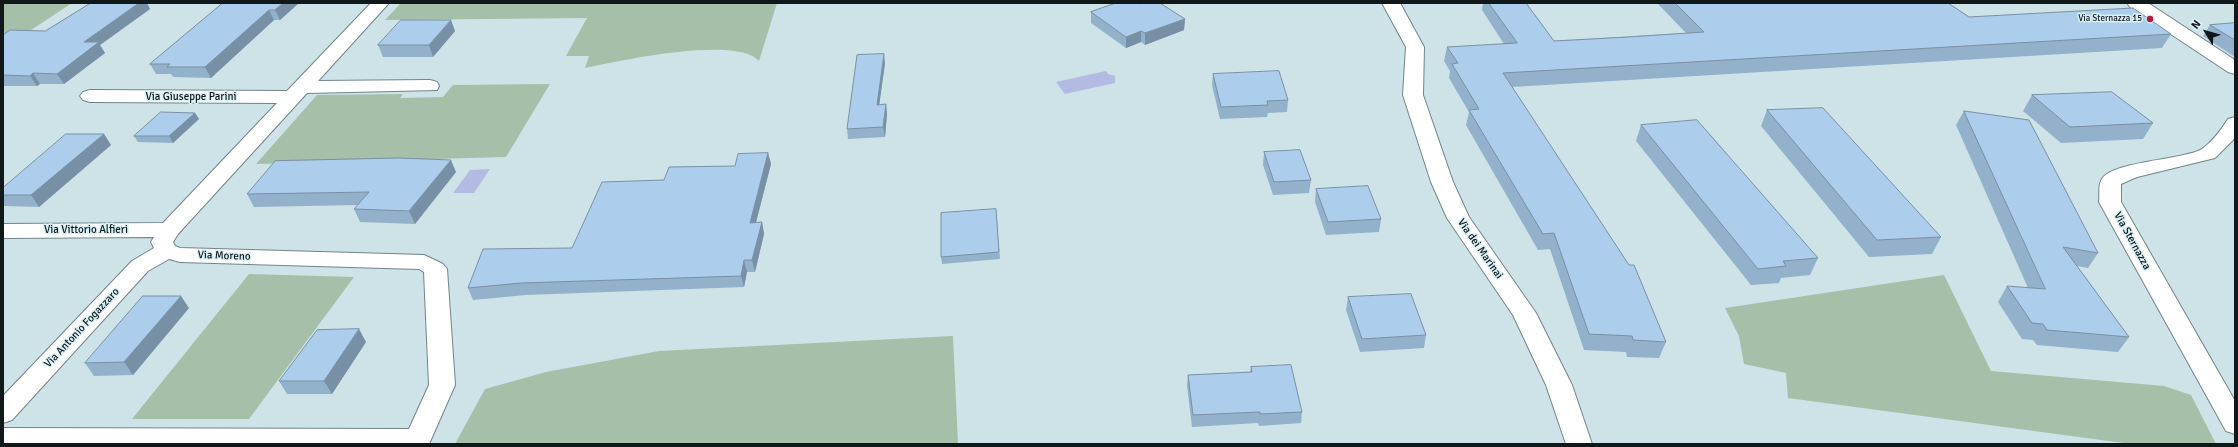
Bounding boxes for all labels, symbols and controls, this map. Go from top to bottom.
north arrow [2186,12,2226,52]
place label: Via Sternazza 15 [2078,14,2142,24]
marker: Via Sternazza 15 [2145,14,2155,24]
text: N [2189,18,2204,31]
street label: Via Giuseppe Parini [145,90,237,104]
street label: Via Sternazza [2111,210,2153,272]
street label: Via dei Marinai [1454,216,1506,282]
street label: Via Vittorio Alfieri [44,223,128,237]
street label: Via Moreno [197,248,251,264]
street label: Via Antonio Fogazzaro [42,285,122,371]

